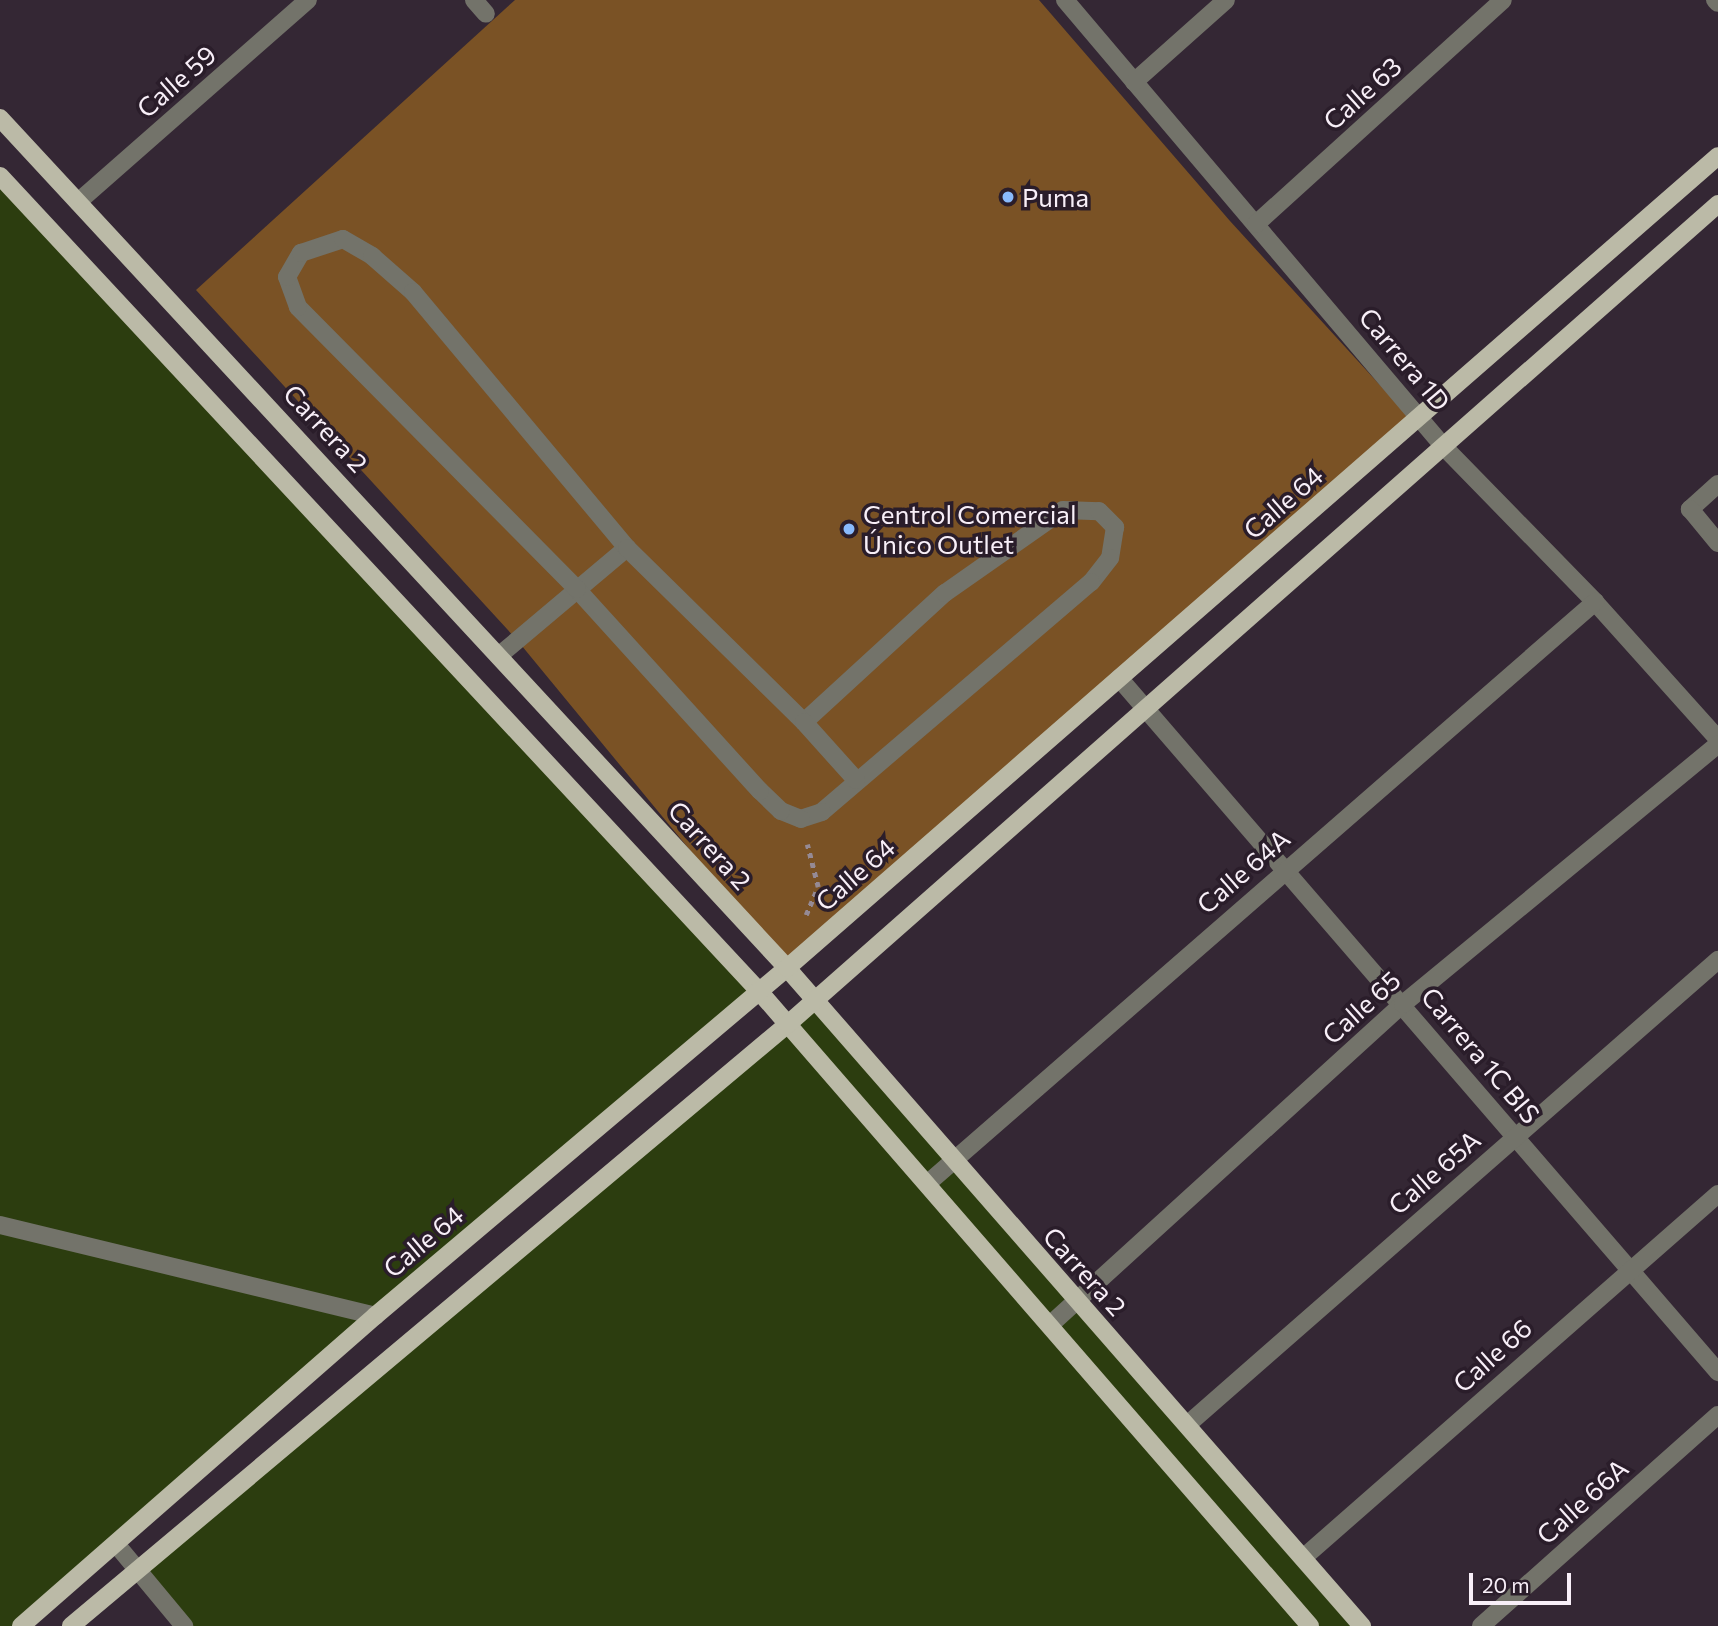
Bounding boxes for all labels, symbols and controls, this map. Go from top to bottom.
street label: Calle 59 [130,38,222,124]
street label: Calle 63 [1317,50,1407,136]
place label: Puma [1022,181,1089,213]
marker: Puma [1000,189,1016,205]
street label: Carrera 1D [1353,301,1457,417]
street label: Carrera 2 [278,378,374,478]
street label: Calle 64 [1237,459,1329,545]
place label: Centrol Comercial Único Outlet [863,498,1077,560]
marker: Centrol Comercial Único Outlet [841,521,857,537]
street label: Carrera 2 [662,794,758,896]
street label: Calle 64A [1190,822,1296,920]
street label: Calle 64 [809,831,901,917]
street label: Calle 65 [1316,964,1406,1050]
street label: Carrera 1C BIS [1415,981,1547,1129]
street label: Calle 65A [1382,1124,1486,1220]
street label: Calle 64 [377,1199,469,1283]
street label: Carrera 2 [1037,1220,1133,1322]
street label: Calle 66 [1446,1312,1538,1398]
street label: Calle 66A [1530,1452,1634,1550]
scale bar [1473,1560,1574,1604]
text: 20 m [1482,1572,1530,1597]

